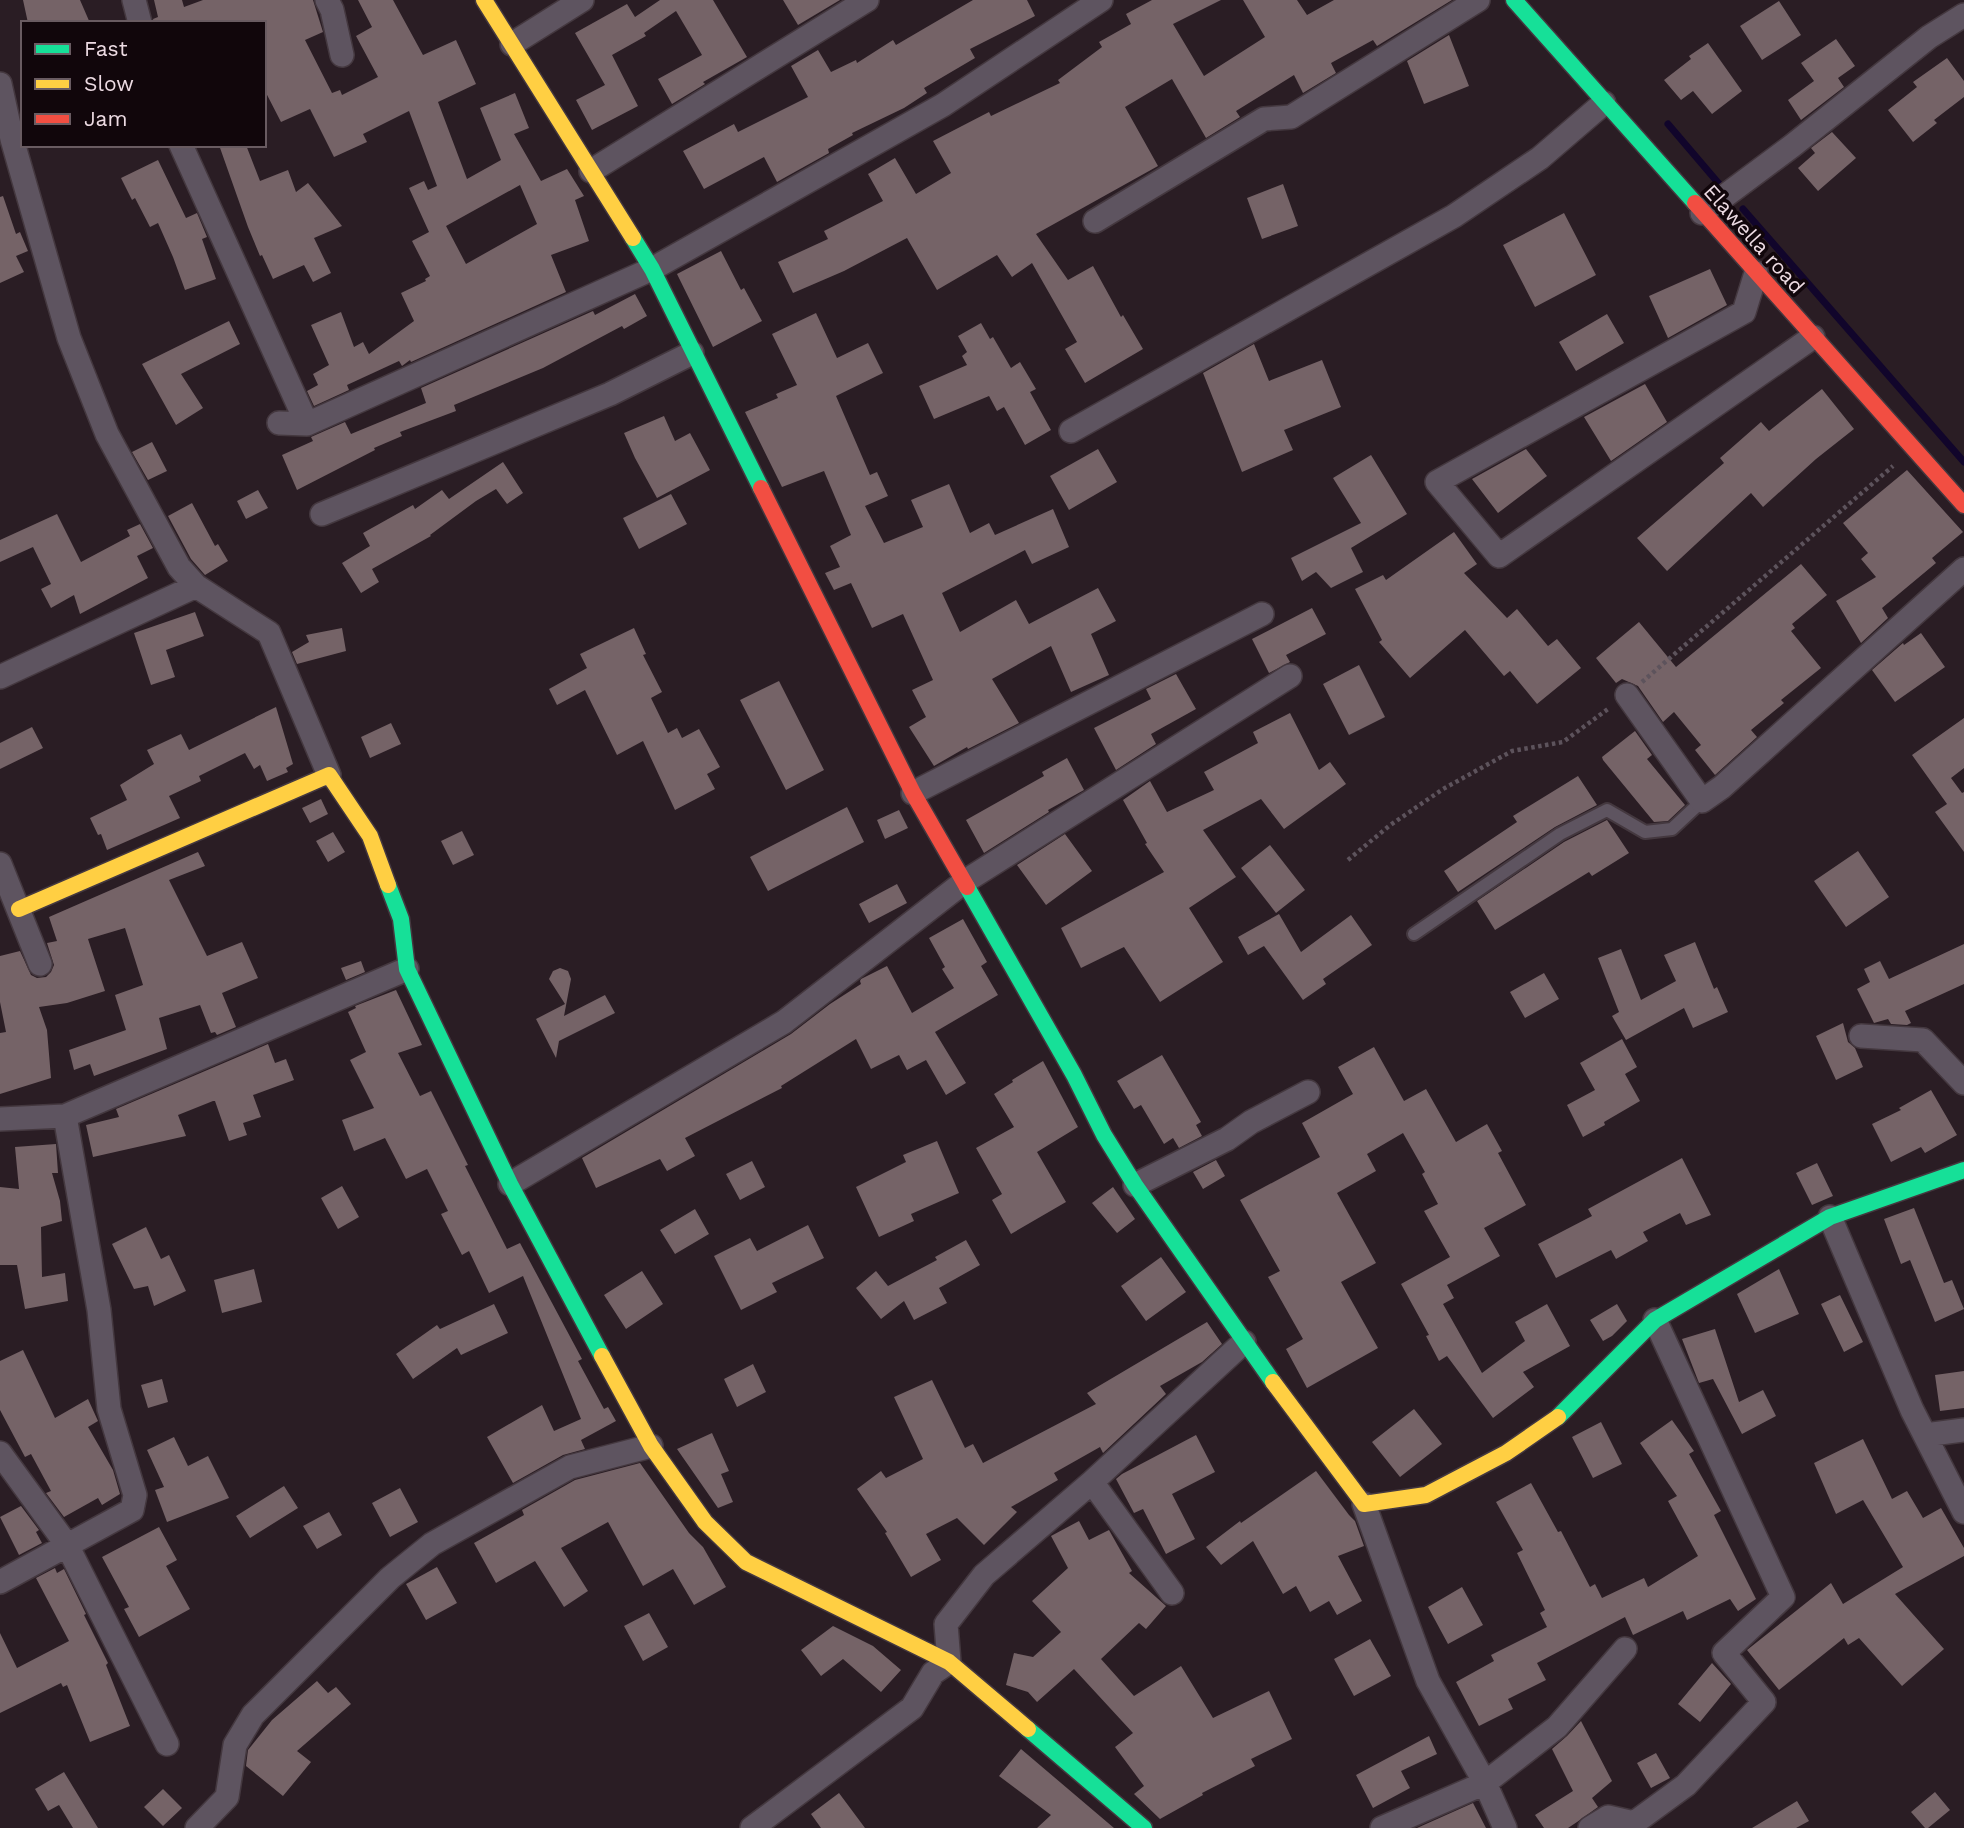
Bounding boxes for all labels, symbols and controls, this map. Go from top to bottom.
legend [21,21,266,147]
text: Fast [84,36,128,61]
text: Slow [84,71,134,96]
text: Jam [84,106,127,131]
street label: Elawella road [1699,179,1810,298]

